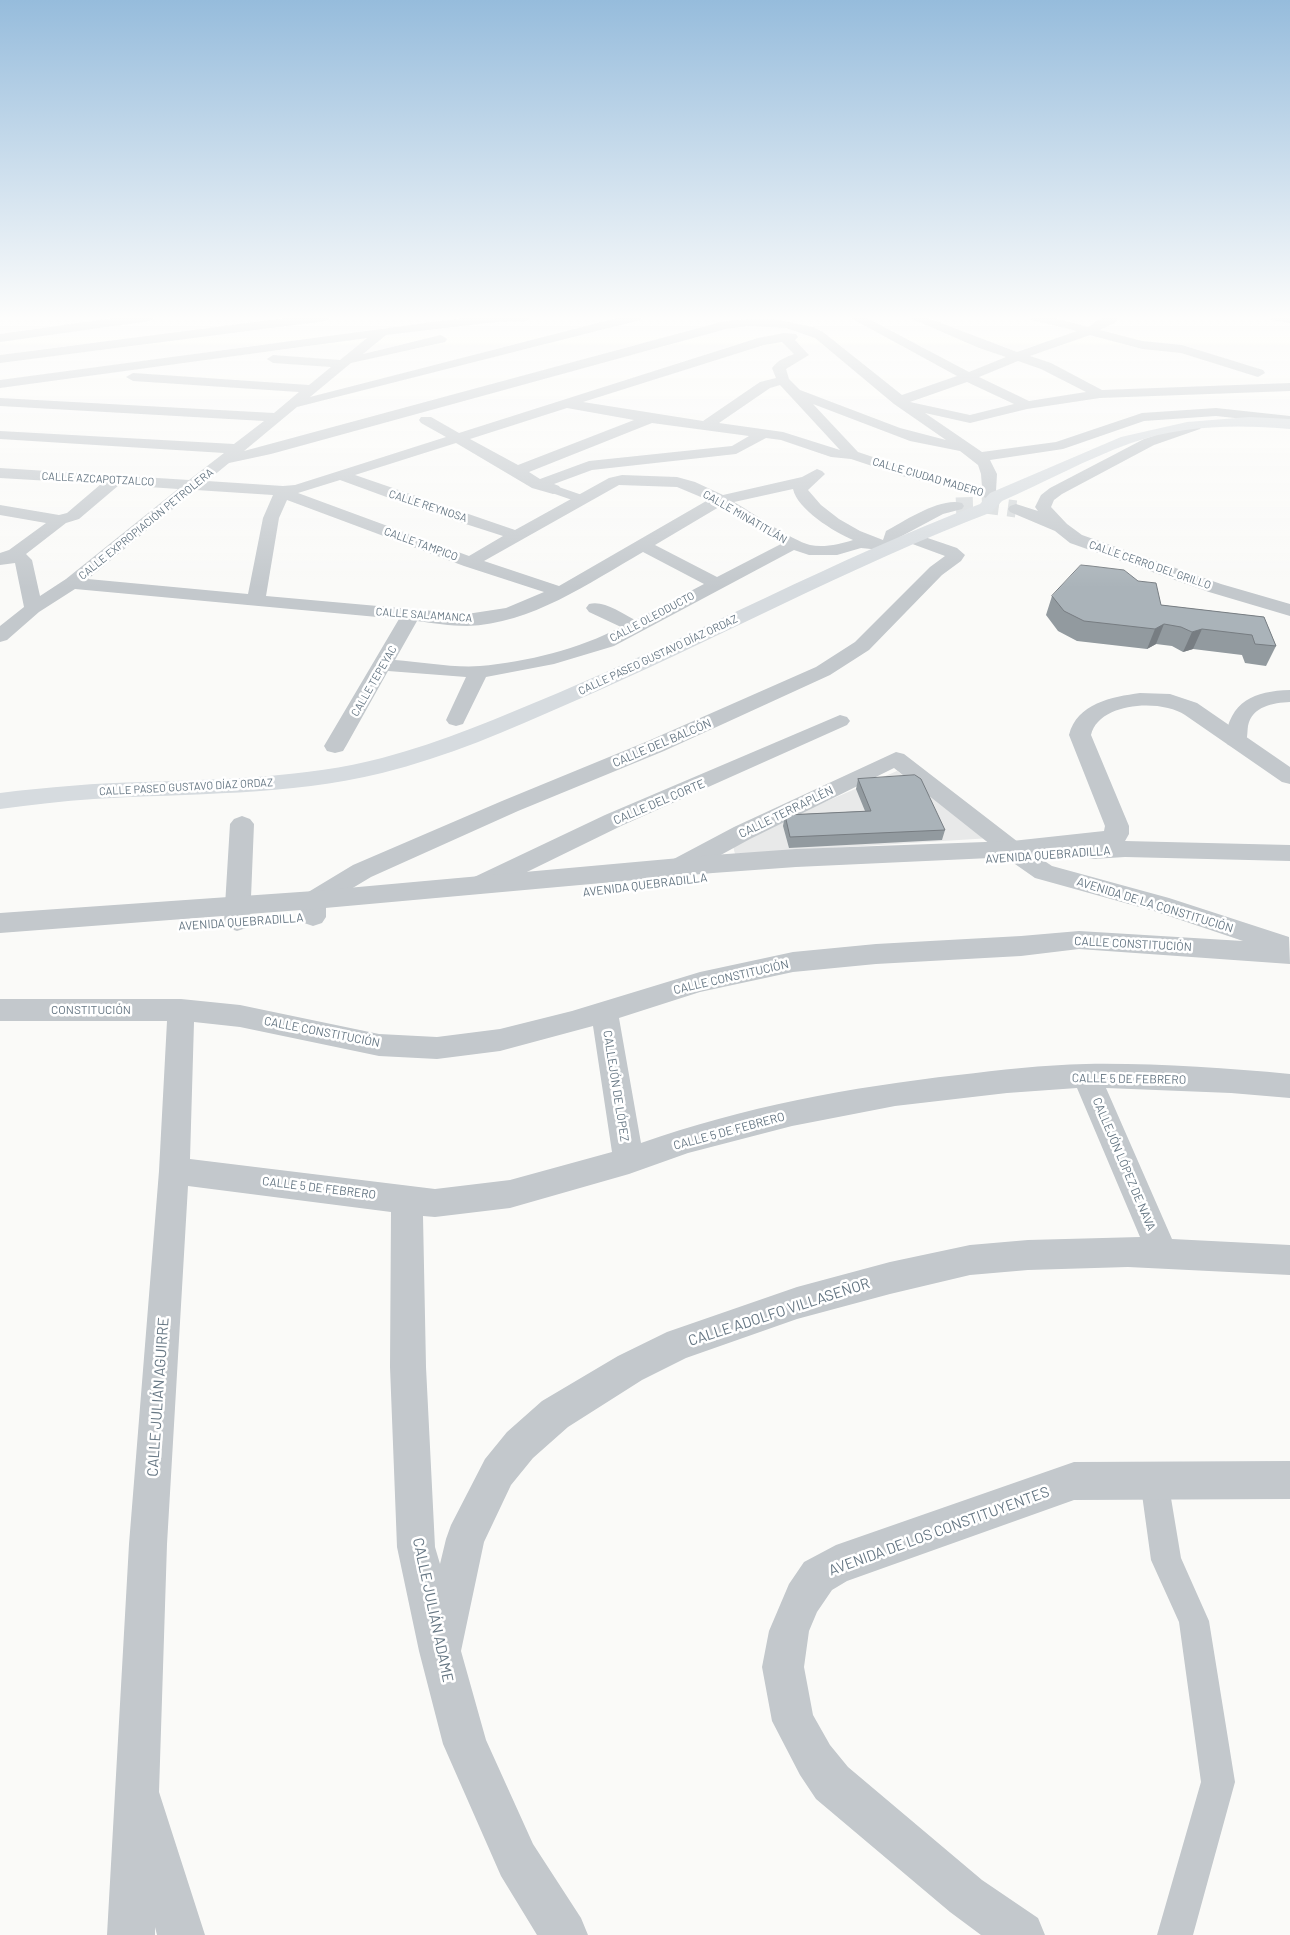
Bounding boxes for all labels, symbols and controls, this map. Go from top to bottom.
street label: CALLE CIUDAD MADERO [871,455,985,499]
street label: CALLE EXPROPIACIÓN PETROLERA [76,466,216,582]
street label: CALLE AZCAPOTZALCO [41,469,155,489]
street label: CALLE REYNOSA [387,487,469,525]
street label: CALLE MINATITLÁN [701,488,789,546]
street label: CALLE TAMPICO [382,525,460,563]
street label: CALLE CERRO DEL GRILLO [1087,538,1213,592]
street label: CALLE OLEODUCTO [607,589,697,645]
street label: CALLE SALAMANCA [375,605,473,625]
street label: CALLE PASEO GUSTAVO DÍAZ ORDAZ [576,612,740,698]
street label: CALLE TEPEYAC [348,643,400,719]
street label: CALLE DEL BALCÓN [610,716,714,770]
street label: CALLE PASEO GUSTAVO DÍAZ ORDAZ [99,776,273,798]
street label: CALLE DEL CORTE [611,776,707,828]
street label: CALLE TERRAPLÉN [736,783,836,841]
street label: AVENIDA QUEBRADILLA [985,843,1111,867]
street label: AVENIDA QUEBRADILLA [582,870,708,900]
street label: AVENIDA DE LA CONSTITUCIÓN [1075,874,1235,936]
street label: AVENIDA QUEBRADILLA [178,910,304,934]
street label: CALLE CONSTITUCIÓN [1074,934,1192,954]
street label: CALLE CONSTITUCIÓN [672,957,790,997]
street label: CONSTITUCIÓN [51,1003,131,1017]
street label: CALLE CONSTITUCIÓN [263,1014,381,1050]
street label: CALLEJÓN DE LÓPEZ [600,1029,632,1143]
street label: CALLE 5 DE FEBRERO [1072,1071,1186,1087]
street label: CALLEJÓN LÓPEZ DE NAVA [1089,1095,1159,1233]
street label: CALLE 5 DE FEBRERO [672,1109,786,1153]
street label: CALLE 5 DE FEBRERO [261,1174,377,1202]
street label: CALLE ADOLFO VILLASEÑOR [686,1274,872,1350]
street label: CALLE JULIÁN AGUIRRE [143,1317,173,1477]
street label: AVENIDA DE LOS CONSTITUYENTES [826,1483,1052,1579]
street label: CALLE JULIÁN ADAME [409,1536,457,1684]

